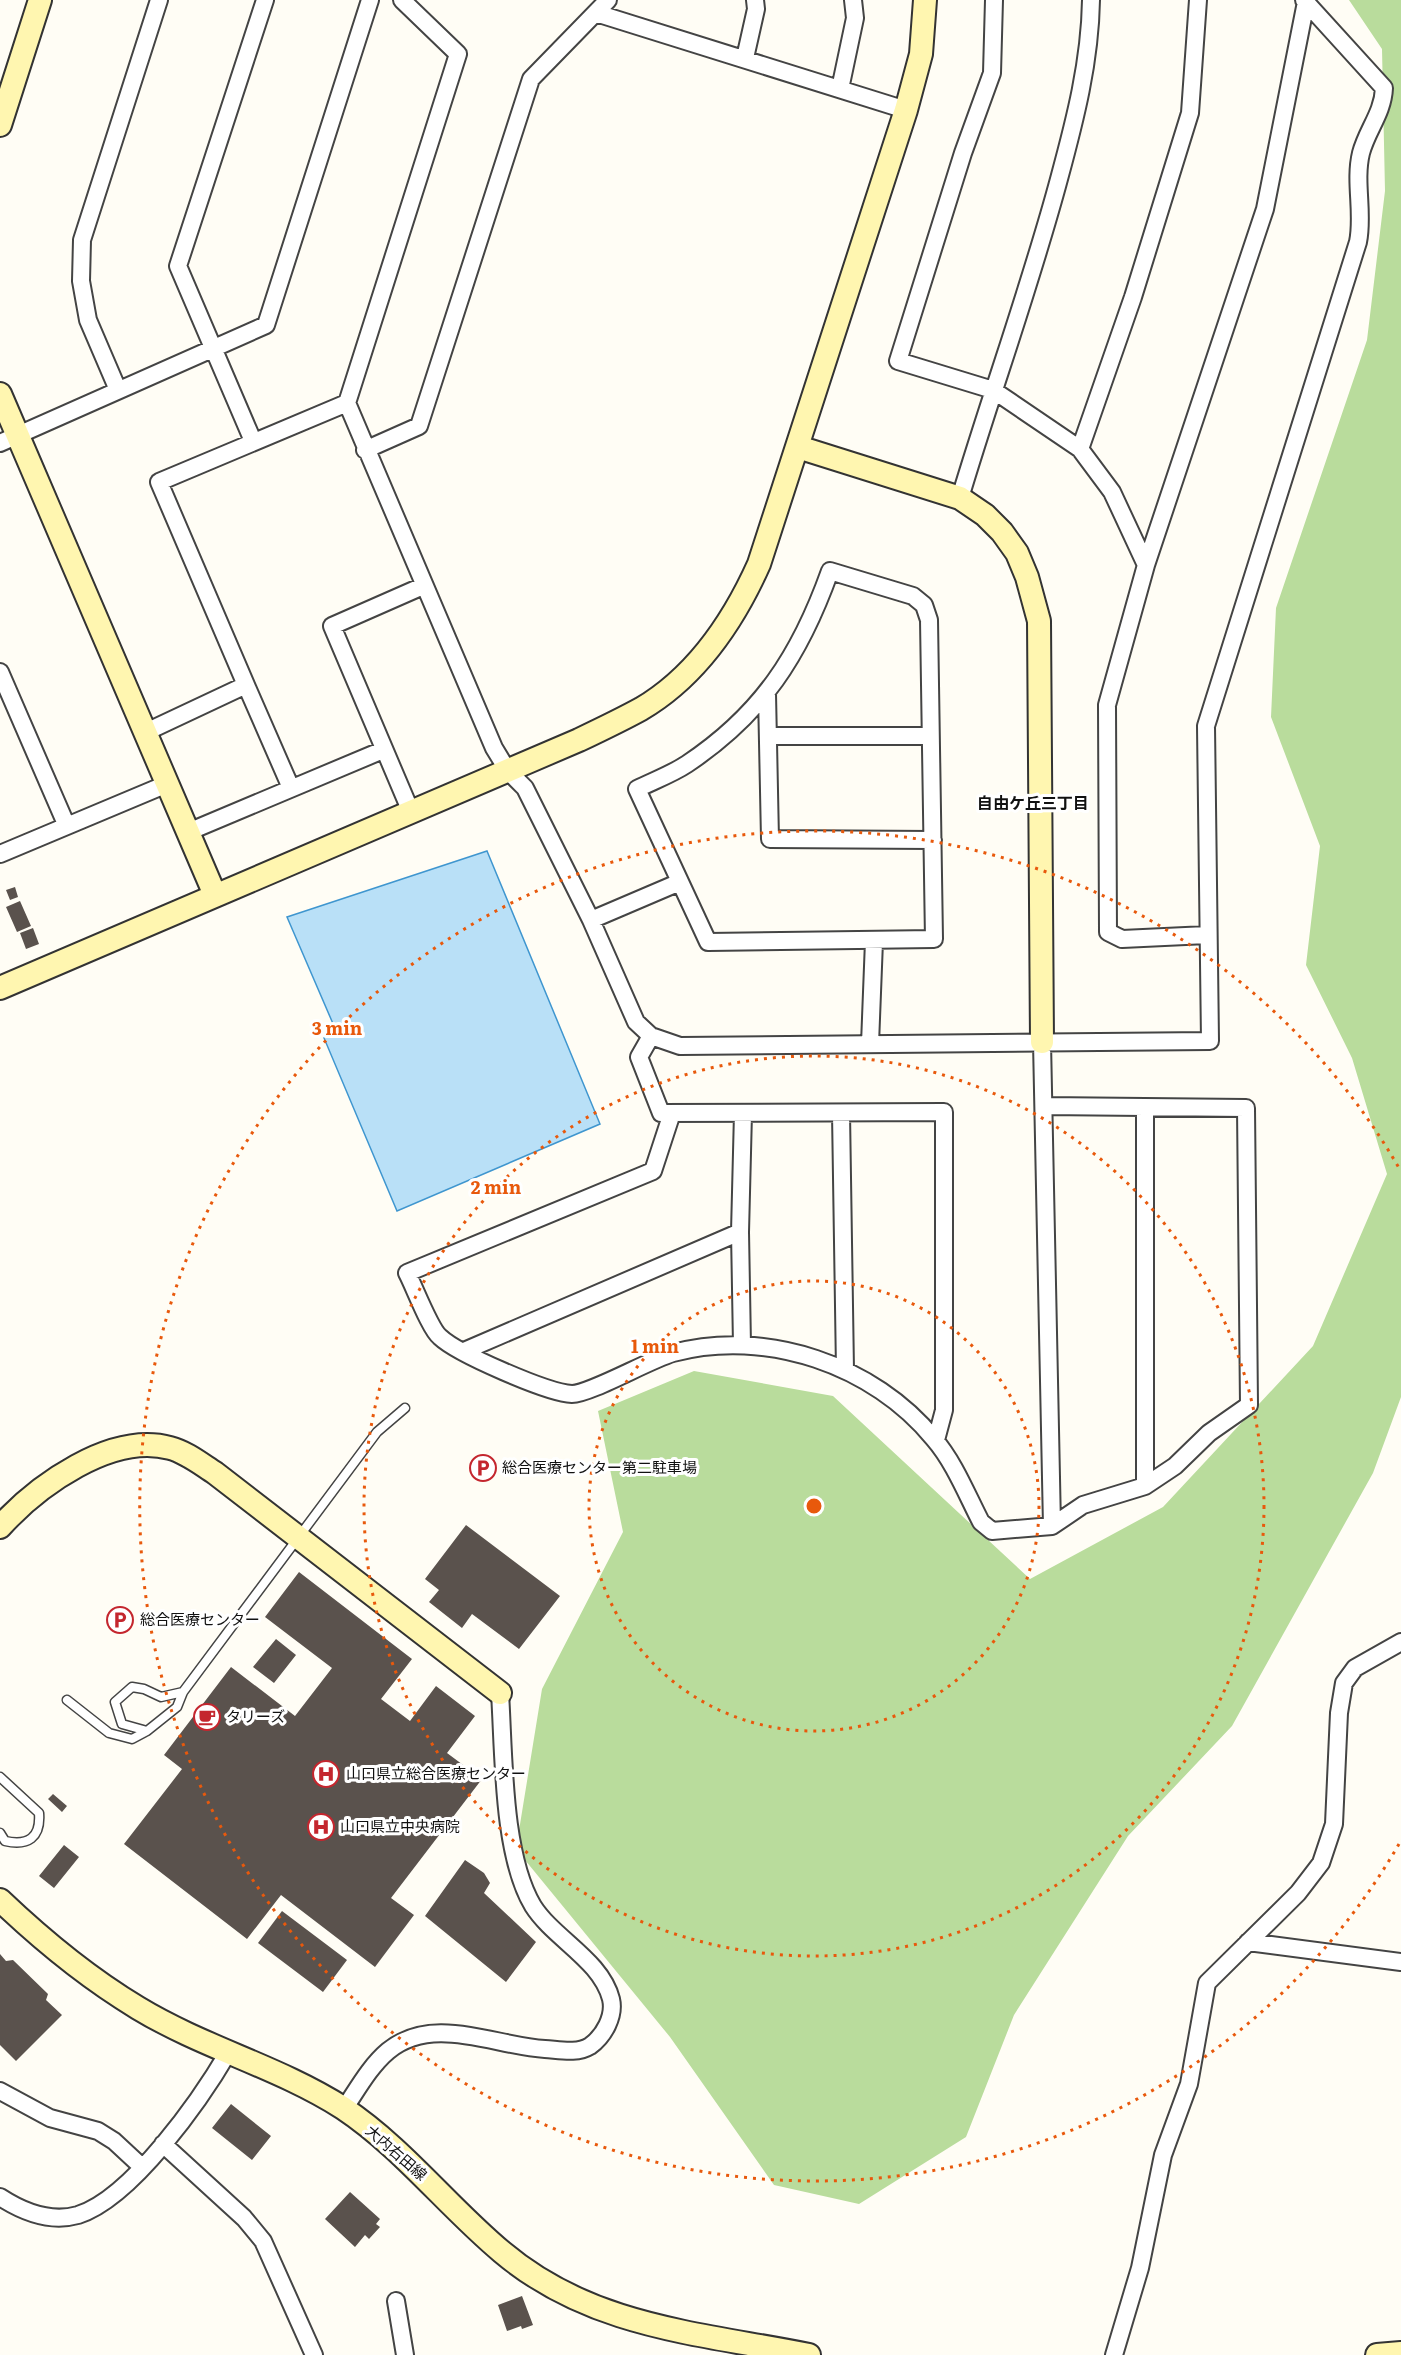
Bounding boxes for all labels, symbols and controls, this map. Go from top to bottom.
district label: 自由ケ丘三丁目 [977,790,1089,814]
text: 3 min [312,1014,363,1041]
text: 2 min [471,1173,522,1200]
text: 1 min [631,1332,680,1359]
parking icon: 総合医療センター第二駐車場 [468,1453,498,1483]
place label: 総合医療センター第二駐車場 [502,1455,697,1478]
centre of rings [804,1496,824,1516]
parking icon: 総合医療センター [105,1605,135,1635]
place label: 総合医療センター [140,1607,260,1630]
cafe icon: タリーズ [192,1702,222,1732]
place label: タリーズ [226,1704,285,1727]
hospital icon: 山口県立総合医療センター [311,1759,341,1789]
place label: 山口県立総合医療センター [346,1761,526,1784]
hospital icon: 山口県立中央病院 [306,1812,336,1842]
place label: 山口県立中央病院 [340,1814,460,1837]
street label: 大内右田線 [361,2119,433,2185]

